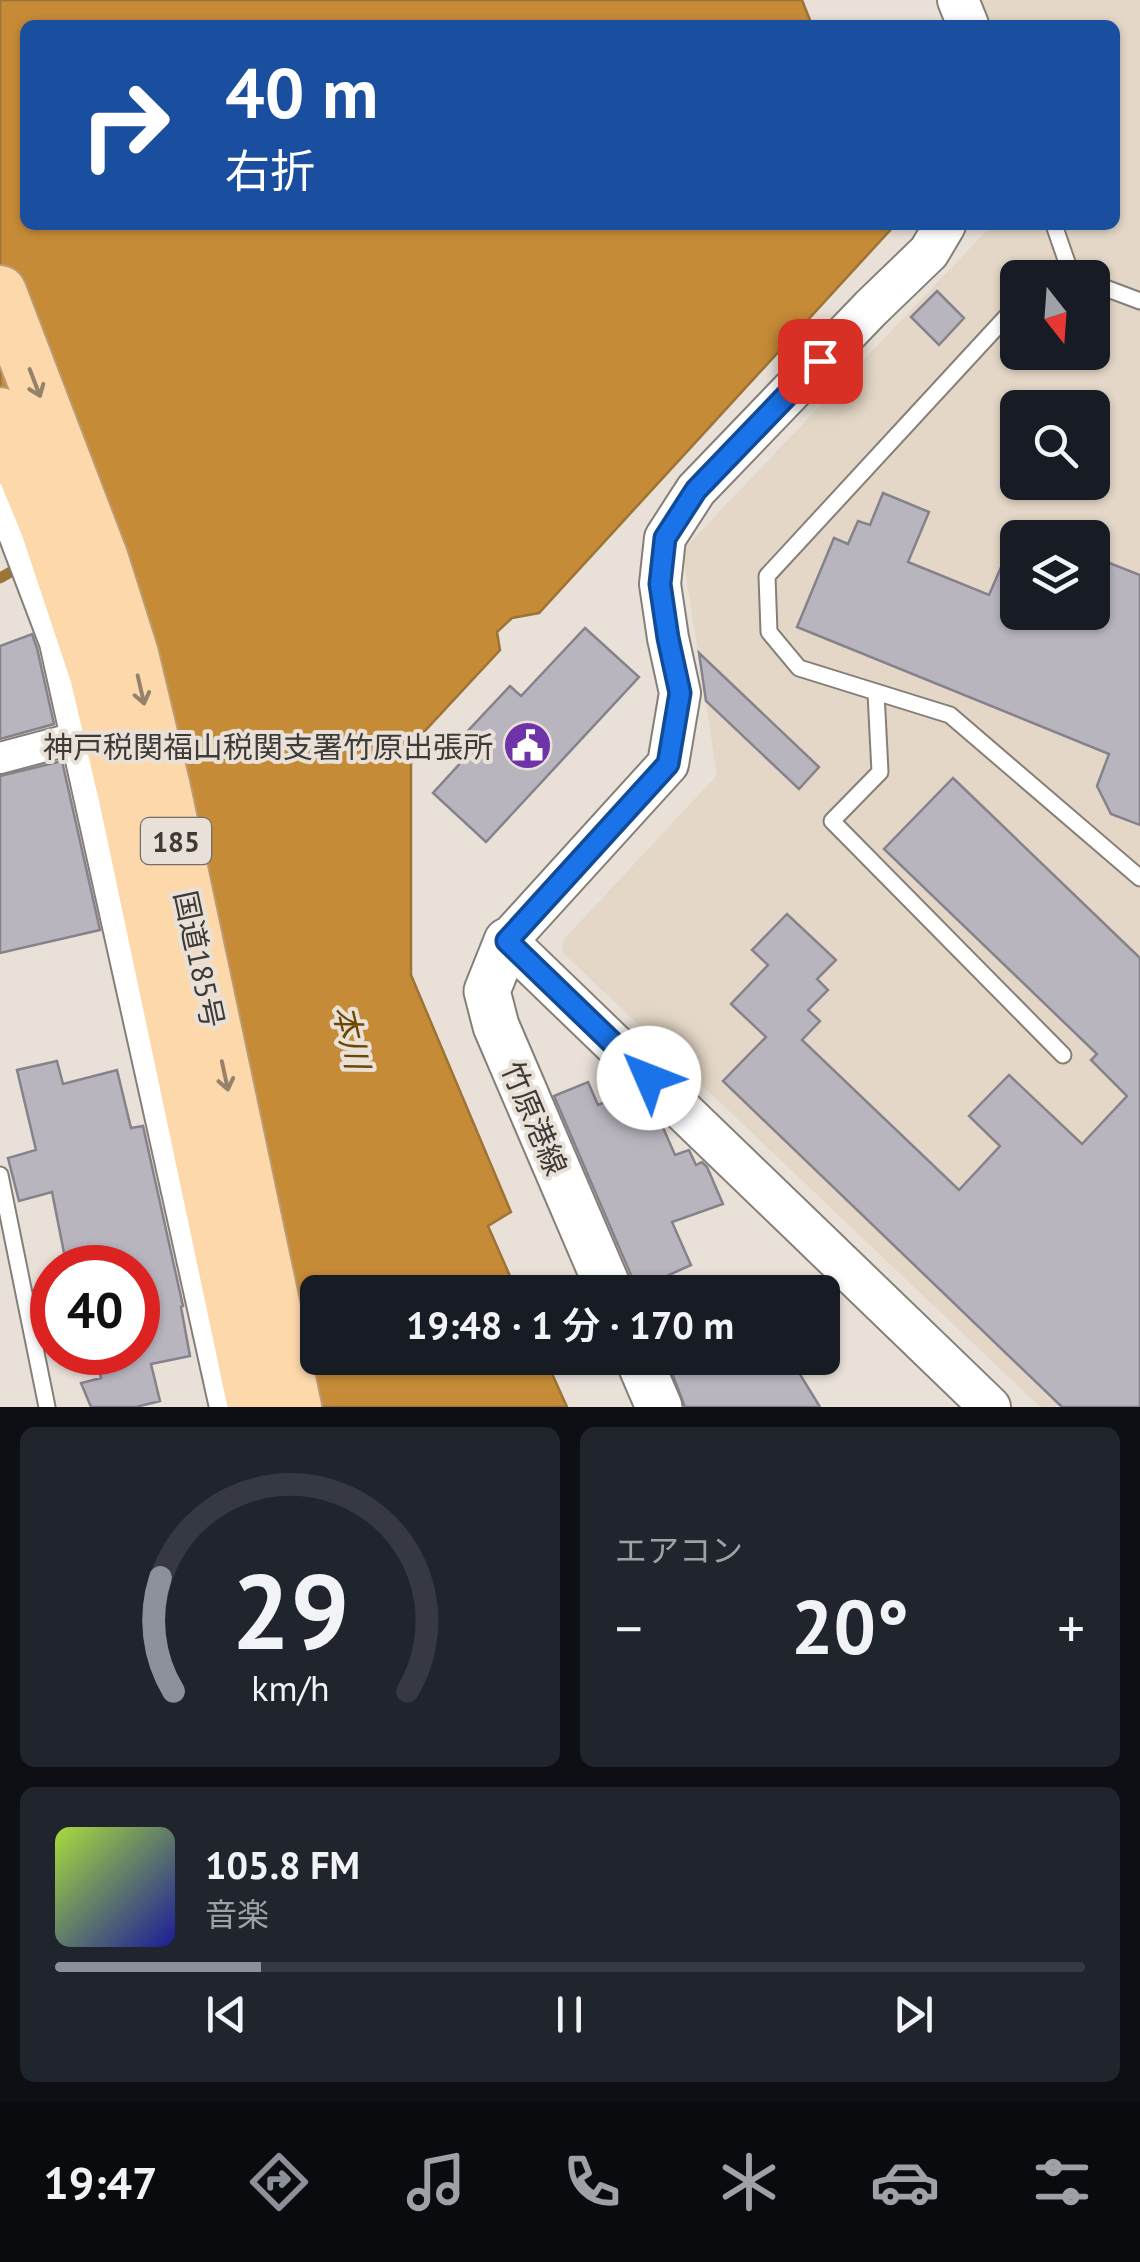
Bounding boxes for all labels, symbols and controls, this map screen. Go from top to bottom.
text: 40 m [225,47,378,137]
icon: right [60,60,190,190]
text: 右折 [225,141,315,199]
north arrow [1000,260,1110,370]
map controls [1000,260,1110,630]
pin [778,319,863,404]
icon: arrive [793,334,848,389]
one-way arrow [27,366,45,397]
button: search [1000,390,1110,500]
button: layers [1000,520,1110,630]
one-way arrow [133,673,151,705]
public building icon: 神戸税関福山税関支署竹原出張所 [502,720,554,772]
place label: 神戸税関福山税関支署竹原出張所 [43,727,493,766]
road number: 185 [141,818,211,864]
street label: 国道185号 [166,887,234,1031]
water label: 本川 [324,1001,380,1076]
position arrow [597,1026,701,1130]
street label: 竹原港線 [494,1055,576,1181]
one-way arrow [216,1059,235,1091]
speed limit sign: 40 [30,1245,160,1375]
text: 19:48 · 1 分 · 170 m [406,1300,734,1349]
text: エアコン [615,1529,743,1571]
text: 29 [231,1543,349,1678]
text: 20° [791,1578,909,1675]
text: − [615,1592,643,1663]
text: + [1057,1592,1085,1663]
text: km/h [251,1665,329,1711]
text: 105.8 FM [205,1840,360,1889]
text: 音楽 [205,1893,269,1935]
icon: previous [199,1987,254,2042]
icon: pause [542,1987,597,2042]
icon: next [886,1987,941,2042]
icon: directions [244,2147,314,2217]
icon: music [401,2147,471,2217]
icon: phone [557,2147,627,2217]
icon: climate [714,2147,784,2217]
icon: car [870,2147,940,2217]
icon: filters [1027,2147,1097,2217]
text: 19:47 [43,2153,157,2211]

